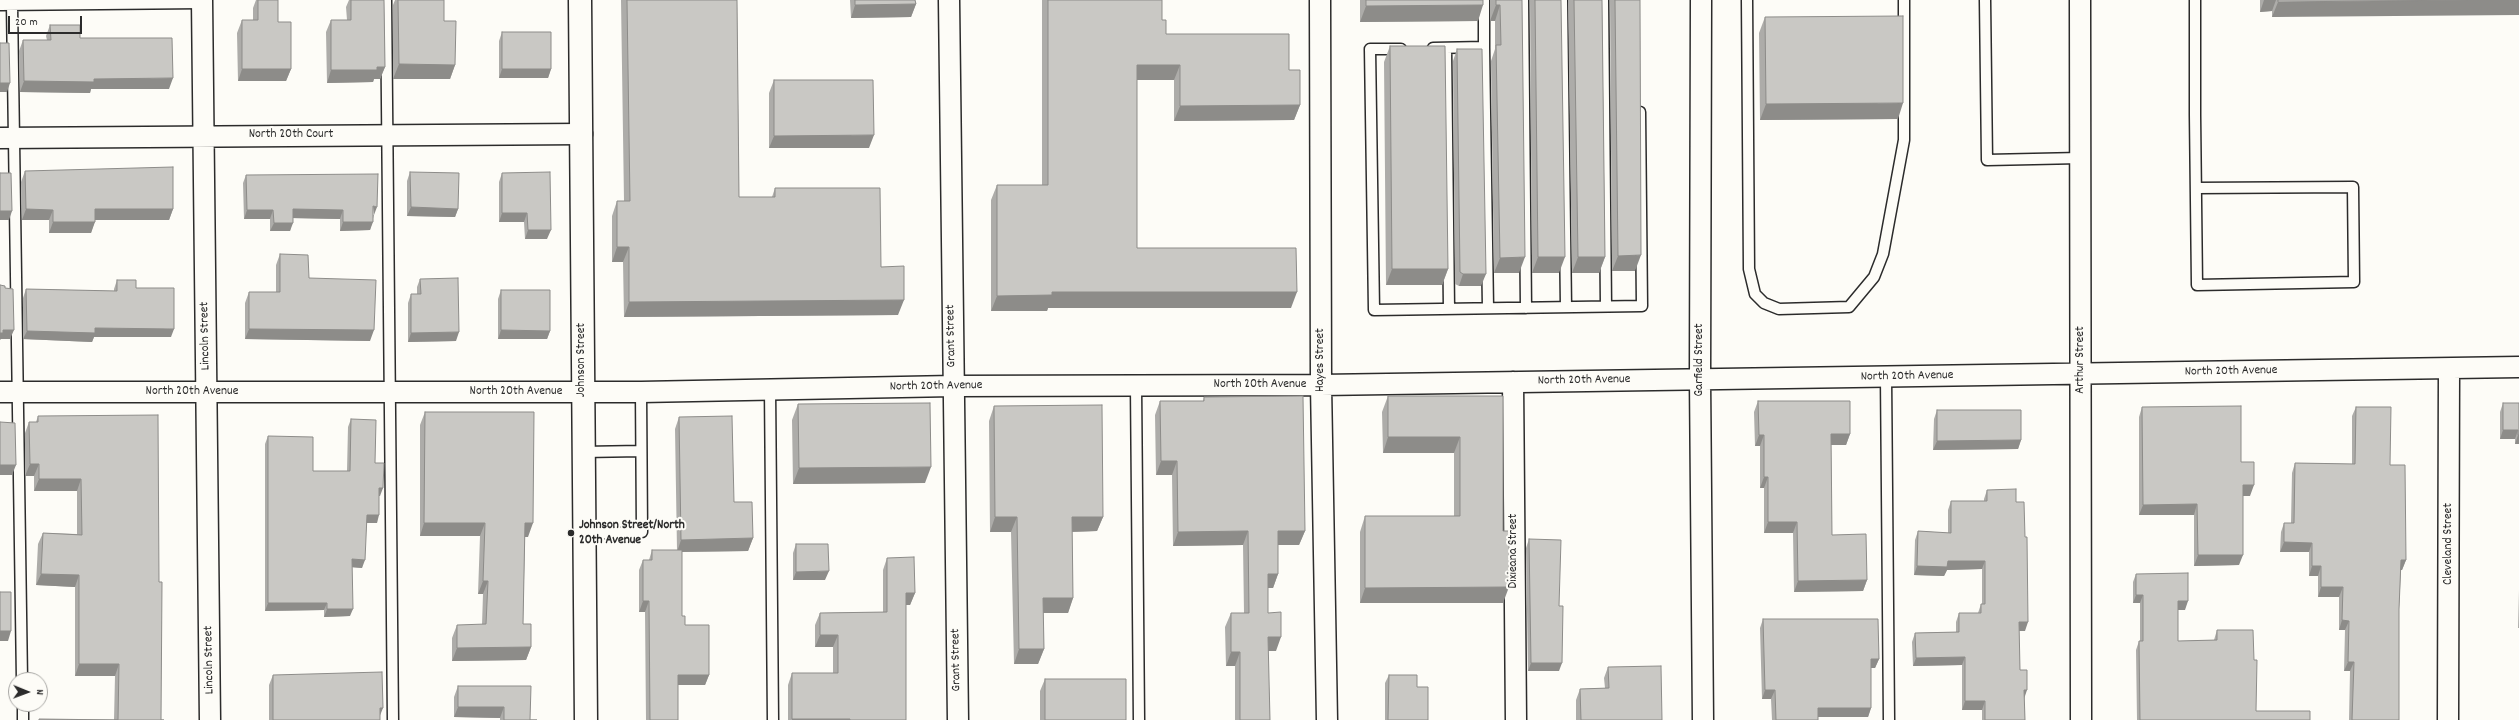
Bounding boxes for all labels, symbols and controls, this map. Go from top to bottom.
scale bar [10,8,84,34]
text: 20 m [15,14,38,31]
street label: North 20th Court [249,127,333,143]
street label: Lincoln Street [198,302,214,370]
street label: Grant Street [944,304,960,368]
street label: Johnson Street [574,323,590,397]
street label: Garfield Street [1692,324,1708,396]
street label: Arthur Street [2073,326,2089,394]
street label: Hayes Street [1313,328,1329,392]
street label: North 20th Avenue [2184,363,2278,381]
street label: North 20th Avenue [1860,368,1954,386]
street label: North 20th Avenue [1537,372,1631,390]
street label: North 20th Avenue [1214,377,1306,393]
street label: North 20th Avenue [889,378,983,396]
street label: North 20th Avenue [146,384,238,400]
street label: North 20th Avenue [470,384,562,400]
street label: Cleveland Street [2441,503,2457,585]
street label: Dixieana Street [1506,514,1522,588]
place label: Johnson Street/North 20th Avenue [579,518,685,549]
marker: Johnson Street/North 20th Avenue [566,528,576,538]
street label: Lincoln Street [202,626,218,694]
street label: Grant Street [949,628,965,692]
north arrow [8,672,48,712]
text: N [31,689,47,695]

